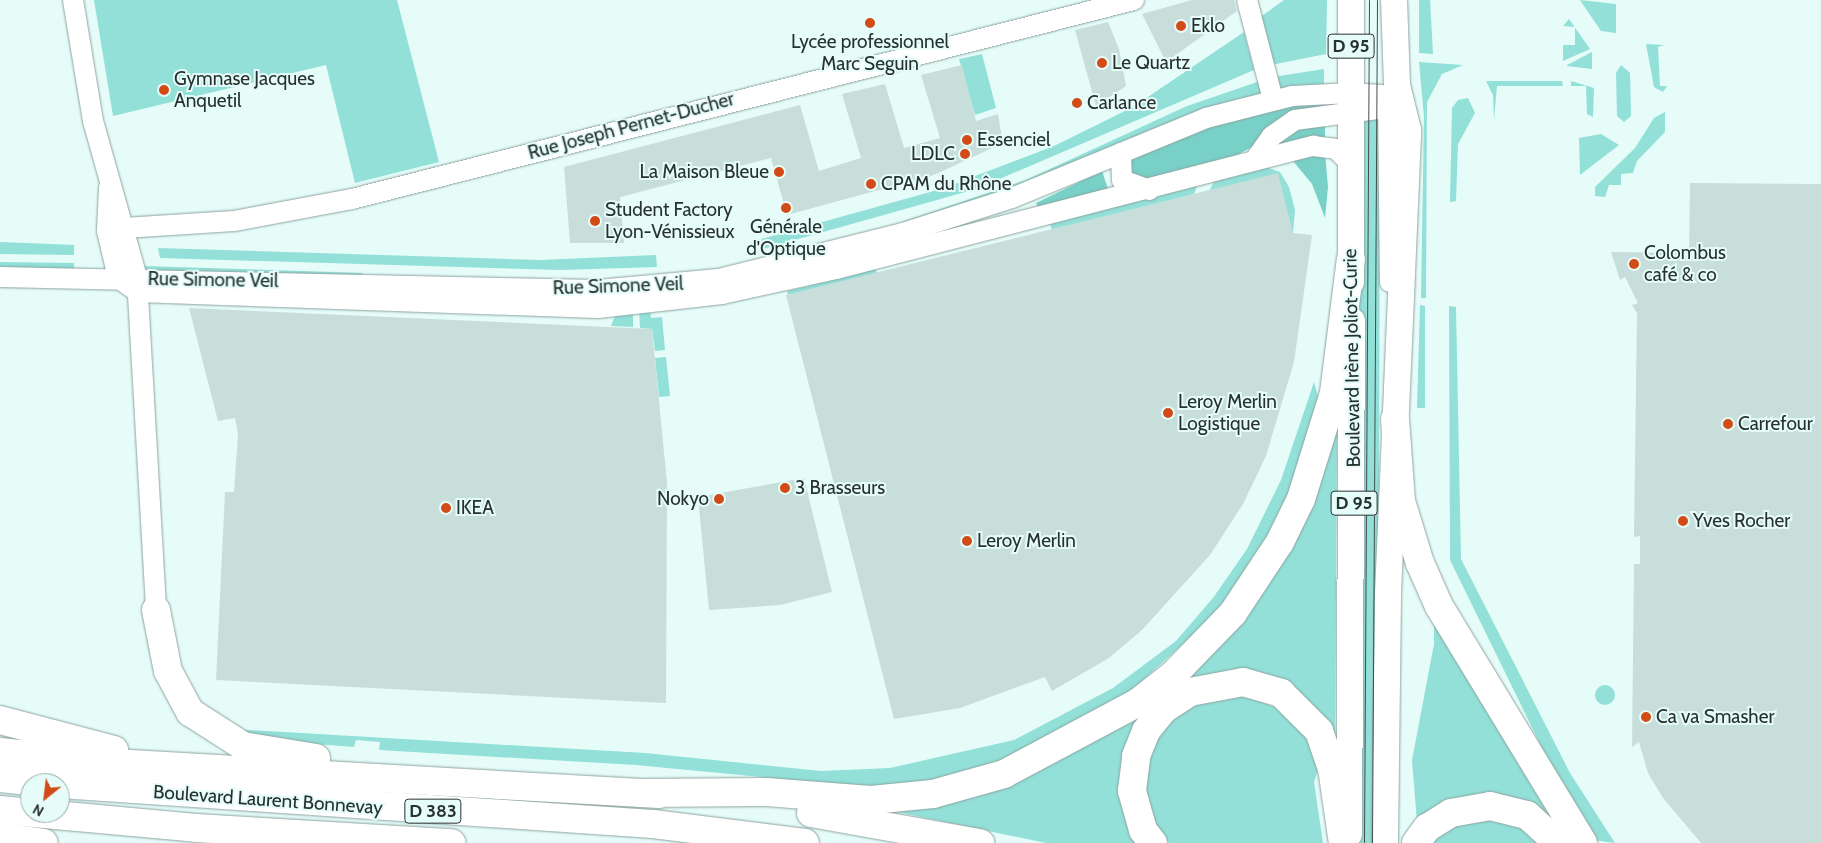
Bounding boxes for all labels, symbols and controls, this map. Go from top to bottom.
place label: Eklo [1191,15,1225,37]
marker: Lycée professionnel Marc Seguin [864,17,876,29]
marker: Eklo [1175,20,1187,32]
road number: D 95 [1327,30,1375,61]
place label: Lycée professionnel Marc Seguin [791,31,949,75]
place label: Le Quartz [1112,52,1190,74]
marker: Le Quartz [1096,57,1108,69]
place label: Gymnase Jacques Anquetil [174,68,315,112]
marker: Gymnase Jacques Anquetil [158,84,170,96]
street label: Rue Joseph Pernet-Ducher [525,87,737,165]
place label: Carlance [1087,92,1156,114]
marker: Carlance [1071,97,1083,109]
place label: Essenciel [977,129,1050,151]
marker: Essenciel [961,134,973,146]
place label: LDLC [911,143,955,165]
marker: LDLC [959,148,971,160]
place label: La Maison Bleue [639,161,769,183]
marker: La Maison Bleue [773,166,785,178]
place label: CPAM du Rhône [881,173,1011,195]
marker: CPAM du Rhône [865,178,877,190]
place label: Student Factory Lyon-Vénissieux [605,199,735,243]
marker: Générale d'Optique [780,202,792,214]
marker: Student Factory Lyon-Vénissieux [589,215,601,227]
place label: Générale d'Optique [746,216,826,260]
place label: Colombus café & co [1644,242,1726,286]
street label: Boulevard Irène Joliot-Curie [1339,248,1365,468]
marker: Colombus café & co [1628,258,1640,270]
street label: Rue Simone Veil [147,267,279,293]
street label: Rue Simone Veil [552,272,684,300]
place label: Leroy Merlin Logistique [1178,391,1277,435]
marker: Leroy Merlin Logistique [1162,407,1174,419]
place label: Carrefour [1738,413,1813,435]
marker: Carrefour [1722,418,1734,430]
place label: 3 Brasseurs [795,477,885,499]
marker: 3 Brasseurs [779,482,791,494]
place label: Nokyo [657,488,709,510]
road number: D 95 [1330,488,1378,518]
marker: Nokyo [713,493,725,505]
place label: IKEA [456,497,494,519]
marker: IKEA [440,502,452,514]
place label: Yves Rocher [1693,510,1790,532]
marker: Yves Rocher [1677,515,1689,527]
place label: Leroy Merlin [977,530,1076,552]
marker: Leroy Merlin [961,535,973,547]
place label: Ca va Smasher [1656,706,1774,728]
marker: Ca va Smasher [1640,711,1652,723]
north arrow [20,773,70,823]
street label: Boulevard Laurent Bonnevay [152,781,384,819]
road number: D 383 [404,796,462,826]
text: N [30,800,47,821]

